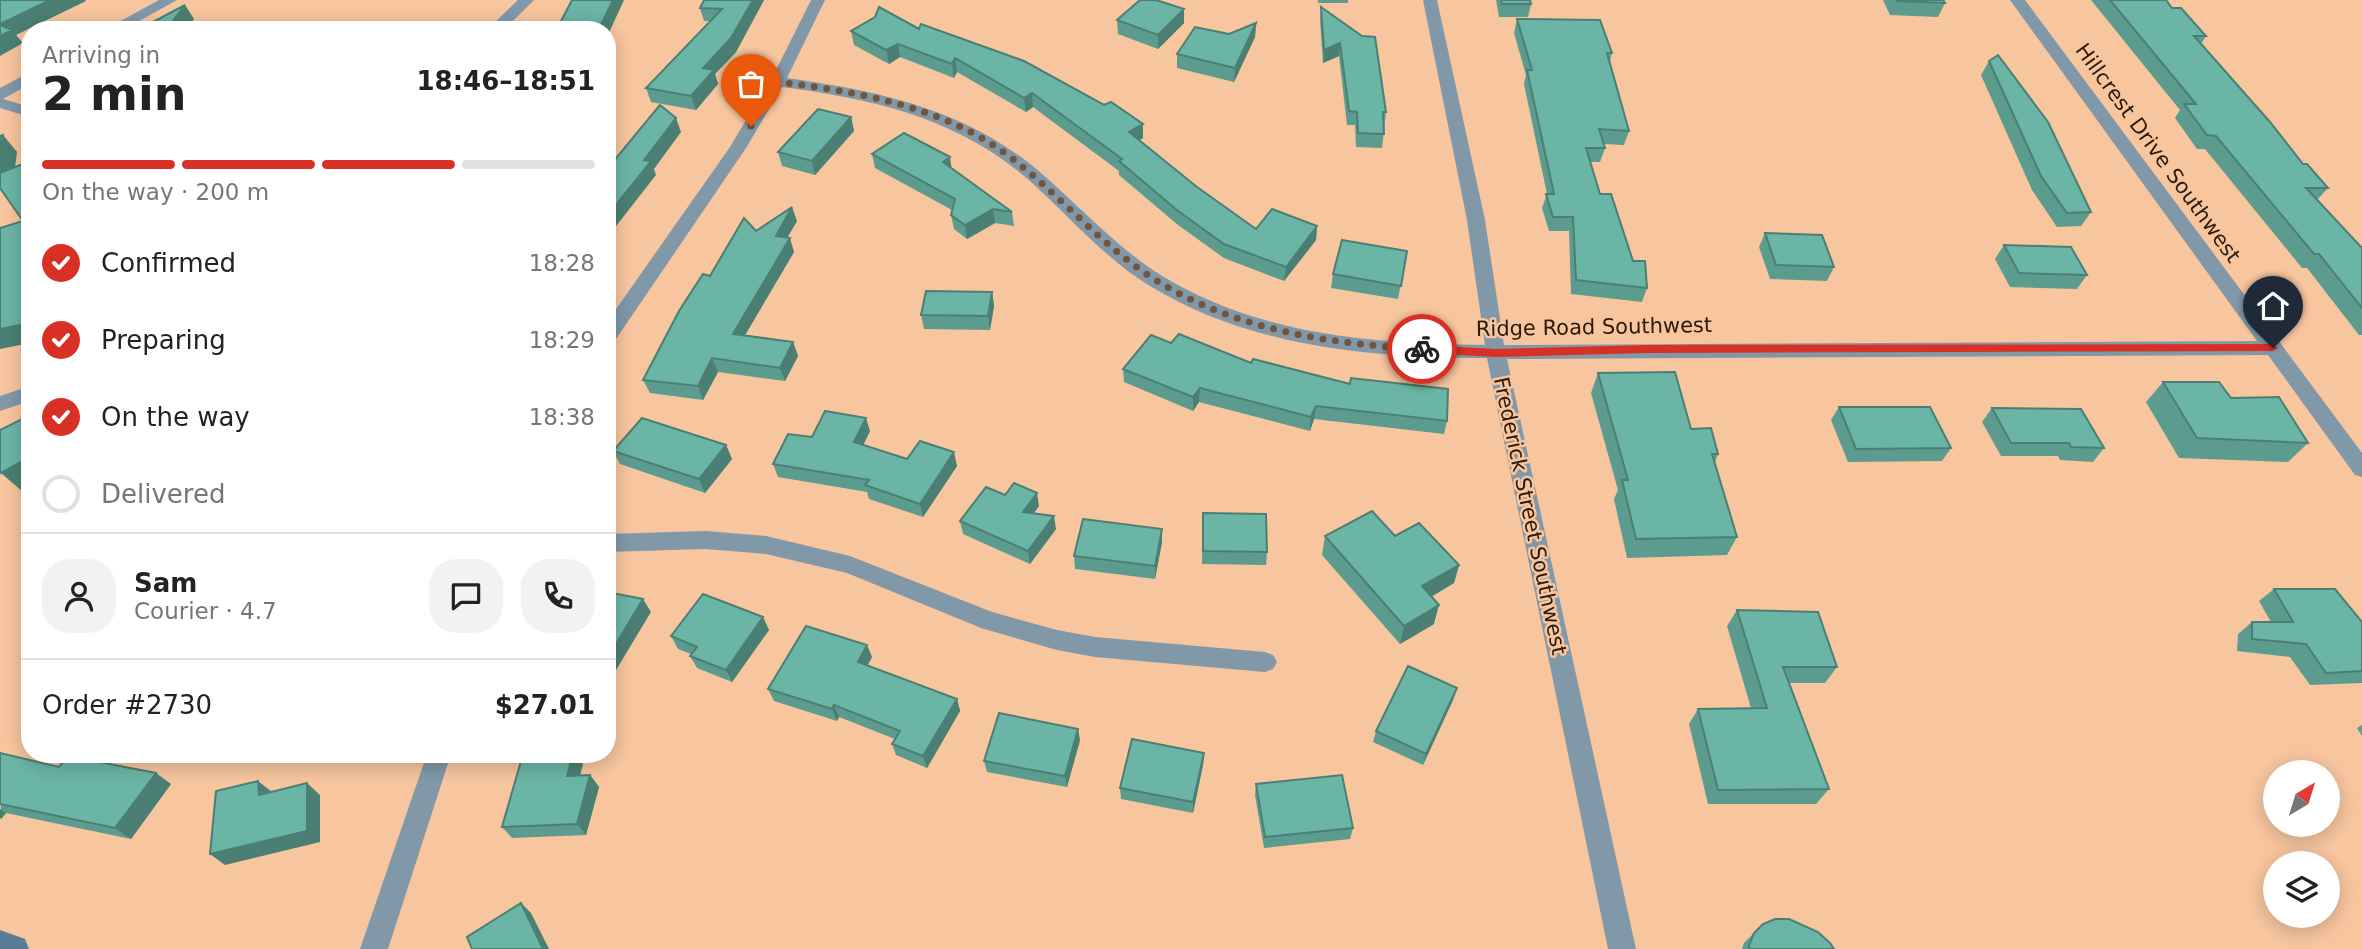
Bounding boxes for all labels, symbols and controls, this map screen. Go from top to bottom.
street label: Hillcrest Drive Southwest [2070,39,2246,267]
text: Arriving in [42,42,160,68]
pin [721,54,781,126]
icon: bag [732,65,770,103]
text: 18:46–18:51 [416,66,595,96]
text: 2 min [42,67,186,121]
text: On the way · 200 m [42,179,269,205]
icon: check [42,244,80,282]
text: Confirmed [101,248,236,278]
text: 18:28 [529,250,595,276]
pin [2243,276,2303,348]
icon: home [2254,287,2292,325]
street label: Ridge Road Southwest [1476,313,1712,341]
courier [1387,314,1457,384]
icon: check [42,321,80,359]
text: Preparing [101,325,226,355]
text: 18:29 [529,327,595,353]
icon: bike [1403,330,1441,368]
street label: Frederick Street Southwest [1489,375,1571,657]
icon: check [42,398,80,436]
text: On the way [101,402,250,432]
text: 18:38 [529,404,595,430]
text: Delivered [101,479,225,509]
button: person [42,559,116,633]
button: chat [429,559,503,633]
button: phone [521,559,595,633]
text: Sam [134,568,197,598]
text: Courier · 4.7 [134,598,277,624]
text: Order #2730 [42,690,212,720]
text: $27.01 [495,690,595,720]
north arrow [2263,760,2340,836]
map controls [2263,760,2340,928]
button: layers [2263,851,2340,928]

